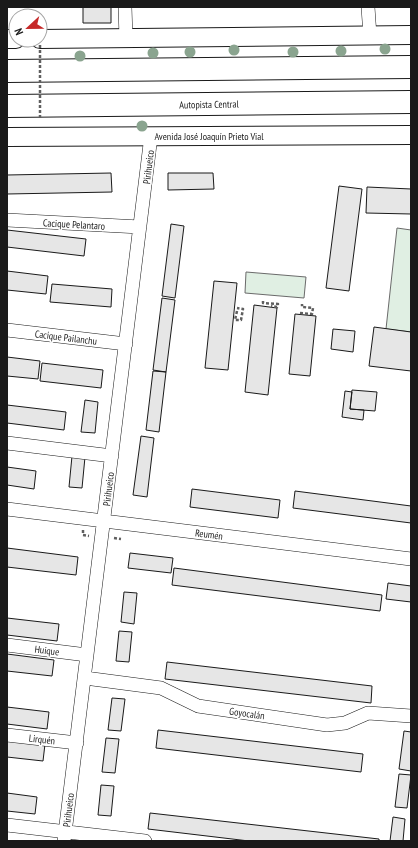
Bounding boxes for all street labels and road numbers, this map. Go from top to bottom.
street label: Autopista Central [179,97,240,112]
street label: Avenida José Joaquín Prieto Vial [154,130,264,143]
street label: Pirihueico [140,149,157,185]
street label: Cacique Pelantaro [43,216,105,233]
street label: Cacique Pailanchu [34,327,98,348]
street label: Pirihueico [100,471,117,507]
street label: Reumén [194,526,224,543]
street label: Huique [34,643,60,658]
street label: Goyocalán [228,705,265,722]
street label: Lirquén [28,732,56,747]
street label: Pirihueico [60,792,77,828]

